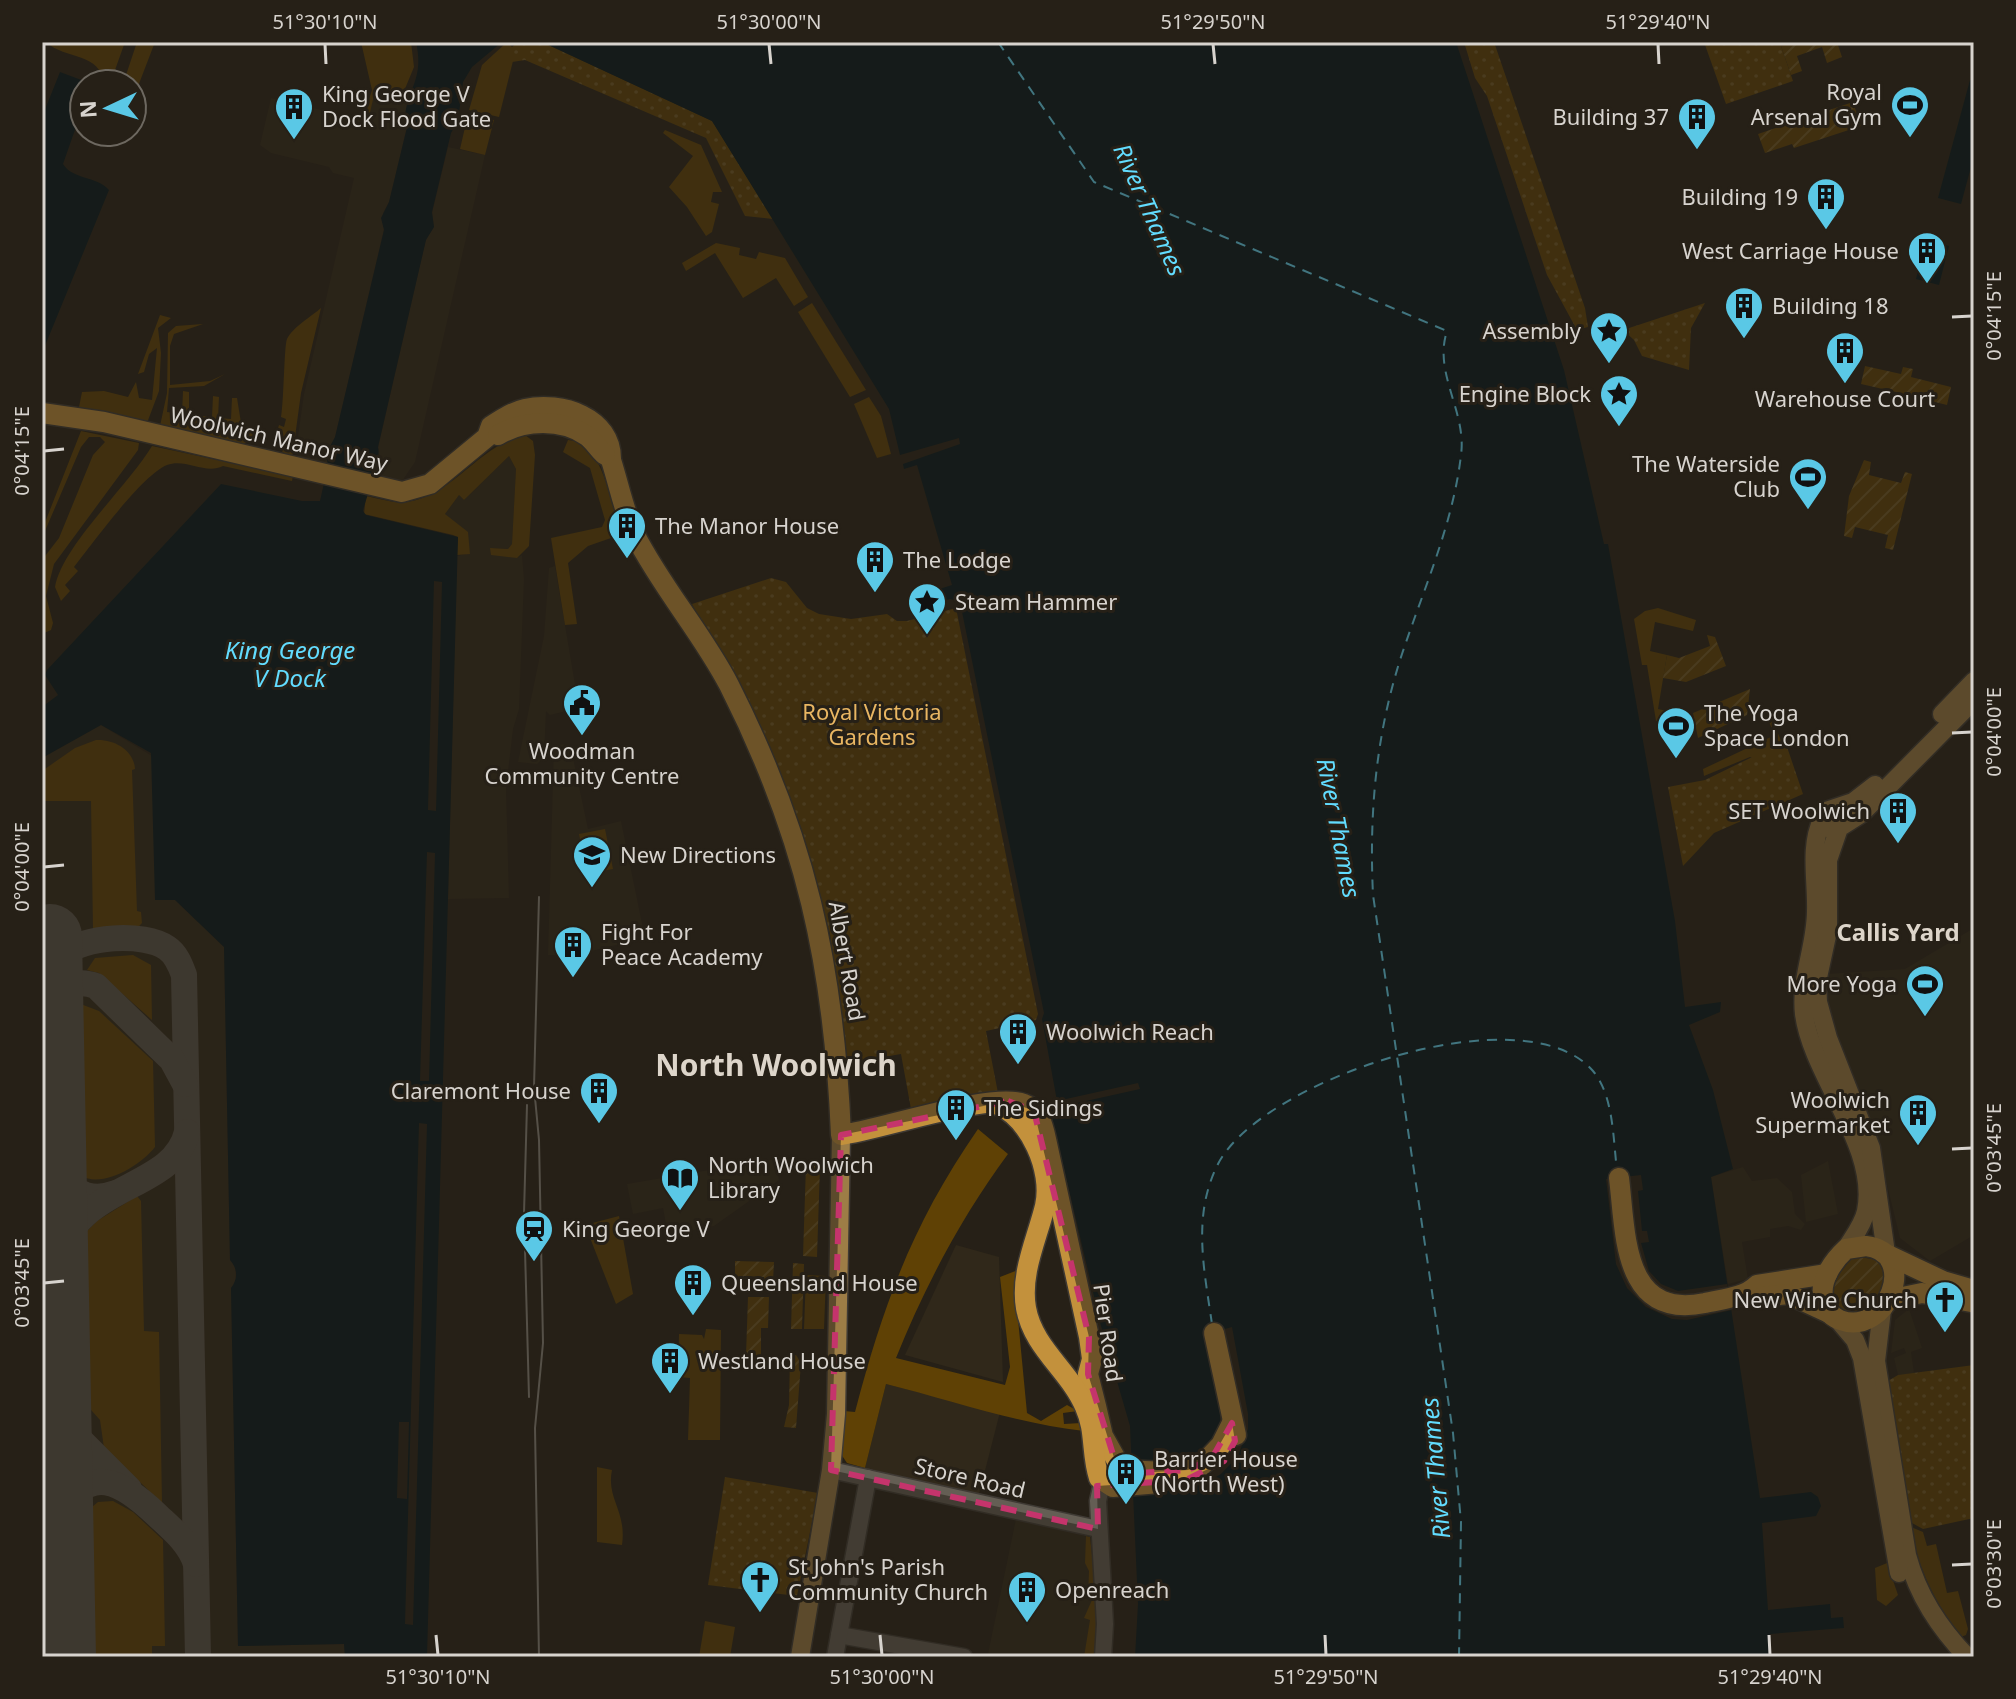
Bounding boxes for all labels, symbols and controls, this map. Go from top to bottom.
text: 51°30'10"N [272,8,378,35]
text: 51°30'00"N [716,8,822,35]
text: 51°29'50"N [1160,8,1266,35]
text: 51°29'40"N [1605,8,1711,35]
north arrow [68,68,148,148]
place label: Royal Arsenal Gym [1751,76,1882,131]
place label: King George V Dock Flood Gate [322,78,491,133]
sports icon: Royal Arsenal Gym [1889,84,1931,139]
building icon: King George V Dock Flood Gate [273,86,315,141]
building icon: Building 37 [1676,96,1718,151]
text: N [71,99,103,119]
place label: Building 37 [1553,101,1669,131]
water label: River Thames [1106,138,1194,281]
building icon: Building 19 [1805,176,1847,231]
place label: Building 19 [1682,181,1798,211]
building icon: West Carriage House [1906,230,1948,285]
place label: West Carriage House [1682,235,1899,265]
text: 0°04'15"E [1980,271,2007,361]
building icon: Building 18 [1723,285,1765,340]
place label: Building 18 [1772,290,1888,320]
place icon: Assembly [1588,310,1630,365]
place label: Assembly [1482,315,1582,345]
building icon: Warehouse Court [1824,330,1866,385]
place icon: Engine Block [1598,373,1640,428]
place label: Engine Block [1459,378,1591,408]
place label: Warehouse Court [1755,383,1935,413]
street label: Woolwich Manor Way [167,398,392,478]
text: 0°04'15"E [8,406,35,496]
place label: The Waterside Club [1632,448,1780,503]
sports icon: The Waterside Club [1787,456,1829,511]
building icon: The Manor House [606,505,648,560]
place label: The Manor House [655,510,839,540]
building icon: The Lodge [854,539,896,594]
place label: The Lodge [903,544,1011,574]
place icon: Steam Hammer [906,581,948,636]
place label: Steam Hammer [955,586,1117,616]
water label: King George V Dock [225,633,355,694]
public building icon: Woodman Community Centre [561,682,603,737]
text: 0°04'00"E [1980,687,2007,777]
park label: Royal Victoria Gardens [802,696,942,751]
place label: The Yoga Space London [1704,697,1850,752]
sports icon: The Yoga Space London [1655,705,1697,760]
place label: Woodman Community Centre [484,735,680,790]
water label: River Thames [1310,755,1369,900]
building icon: SET Woolwich [1877,790,1919,845]
place label: SET Woolwich [1728,795,1870,825]
text: 0°04'00"E [8,822,35,912]
school or university icon: New Directions [571,834,613,889]
place label: New Directions [620,839,776,869]
street label: Albert Road [823,898,873,1023]
district label: Callis Yard [1836,915,1960,948]
place label: Fight For Peace Academy [601,916,763,971]
building icon: Fight For Peace Academy [552,924,594,979]
sports icon: More Yoga [1904,963,1946,1018]
place label: More Yoga [1786,968,1897,998]
building icon: Woolwich Reach [997,1011,1039,1066]
place label: Woolwich Reach [1046,1016,1214,1046]
district label: North Woolwich [655,1044,897,1085]
building icon: Claremont House [578,1070,620,1125]
place label: Claremont House [391,1075,571,1105]
place label: Woolwich Supermarket [1755,1084,1890,1139]
building icon: The Sidings [935,1087,977,1142]
place label: The Sidings [984,1092,1103,1122]
building icon: Woolwich Supermarket [1897,1092,1939,1147]
text: 0°03'45"E [1980,1103,2007,1193]
place label: North Woolwich Library [708,1149,874,1204]
library icon: North Woolwich Library [659,1157,701,1212]
station icon: King George V [513,1208,555,1263]
place label: King George V [562,1213,710,1243]
text: 0°03'45"E [8,1238,35,1328]
building icon: Queensland House [672,1262,714,1317]
place label: Queensland House [721,1267,918,1297]
church icon: New Wine Church [1924,1279,1966,1334]
street label: Pier Road [1087,1282,1131,1384]
place label: New Wine Church [1734,1284,1917,1314]
building icon: Westland House [649,1340,691,1395]
place label: Westland House [698,1345,866,1375]
water label: River Thames [1412,1396,1457,1540]
place label: Barrier House (North West) [1154,1443,1298,1498]
street label: Store Road [912,1450,1029,1504]
building icon: Barrier House (North West) [1105,1451,1147,1506]
text: 0°03'30"E [1980,1519,2007,1609]
place label: St John's Parish Community Church [788,1551,988,1606]
church icon: St John's Parish Community Church [739,1559,781,1614]
building icon: Openreach [1006,1569,1048,1624]
place label: Openreach [1055,1574,1169,1604]
text: 51°30'10"N [385,1663,491,1690]
text: 51°30'00"N [829,1663,935,1690]
text: 51°29'50"N [1273,1663,1379,1690]
text: 51°29'40"N [1717,1663,1823,1690]

